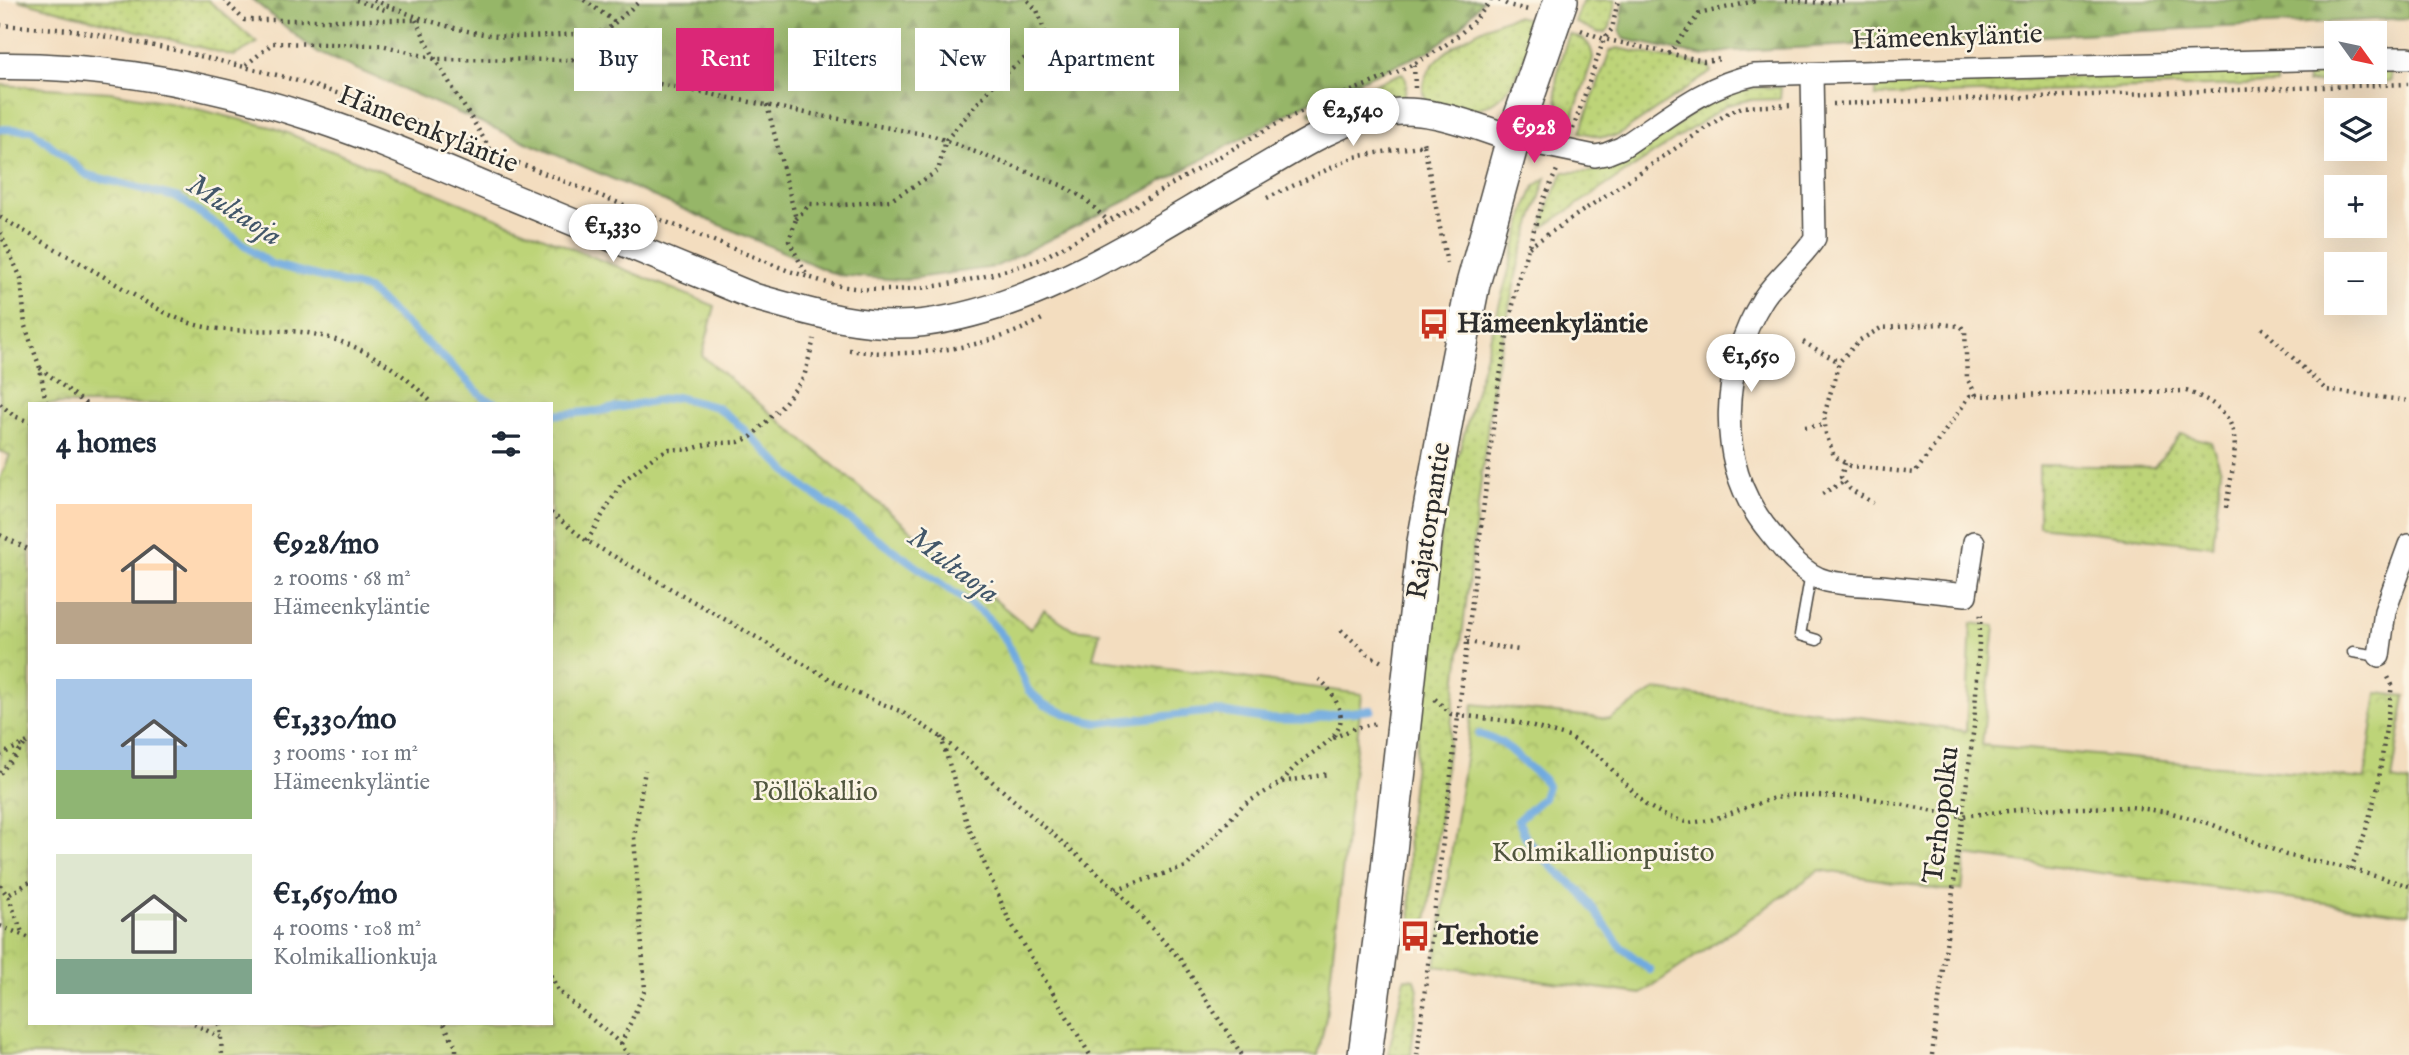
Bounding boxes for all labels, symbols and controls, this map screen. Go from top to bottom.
street label: Hämeenkyläntie [1851,17,2043,59]
north arrow [2324,21,2387,84]
map controls [2324,21,2387,315]
chip: Buy [574,28,662,91]
chip: Rent [676,28,774,91]
chip: Filters [788,28,901,91]
chip: New [915,28,1010,91]
chip: Apartment [1024,28,1179,91]
street label: Hämeenkyläntie [333,78,523,182]
pin: €2,540 [1296,88,1410,148]
text: €2,540 [1322,96,1384,125]
button: layers [2324,98,2387,161]
pin: €928 [1493,106,1575,165]
text: €928 [1512,113,1556,142]
water label: Multaoja [179,166,289,256]
button: + [2324,175,2387,238]
pin: €1,330 [556,204,670,264]
text: €1,330 [585,212,641,241]
button: − [2324,252,2387,315]
bus stop icon: Hämeenkyläntie [1417,307,1451,341]
place label: Hämeenkyläntie [1457,307,1648,342]
pin: €1,650 [1694,334,1808,394]
text: €1,650 [1722,342,1780,371]
text: 4 homes [56,425,157,463]
icon: filters [487,425,525,463]
street label: Rajatorpantie [1400,440,1460,602]
water label: Multaoja [899,519,1007,613]
text: €928/mo [273,526,379,564]
icon: home [112,532,196,616]
text: 2 rooms · 68 m² [273,564,411,593]
text: Hämeenkyläntie [273,593,430,622]
text: €1,330/mo [273,701,396,739]
icon: home [112,707,196,791]
text: 3 rooms · 101 m² [273,739,418,768]
street label: Terhopolku [1916,744,1968,886]
text: Hämeenkyläntie [273,768,430,797]
park label: Pöllökallio [752,775,878,810]
park label: Kolmikallionpuisto [1491,836,1715,871]
text: €1,650/mo [273,876,397,914]
icon: home [112,882,196,966]
text: 4 rooms · 108 m² [273,914,421,943]
bus stop icon: Terhotie [1398,919,1432,953]
place label: Terhotie [1437,919,1539,954]
text: Kolmikallionkuja [273,943,437,972]

